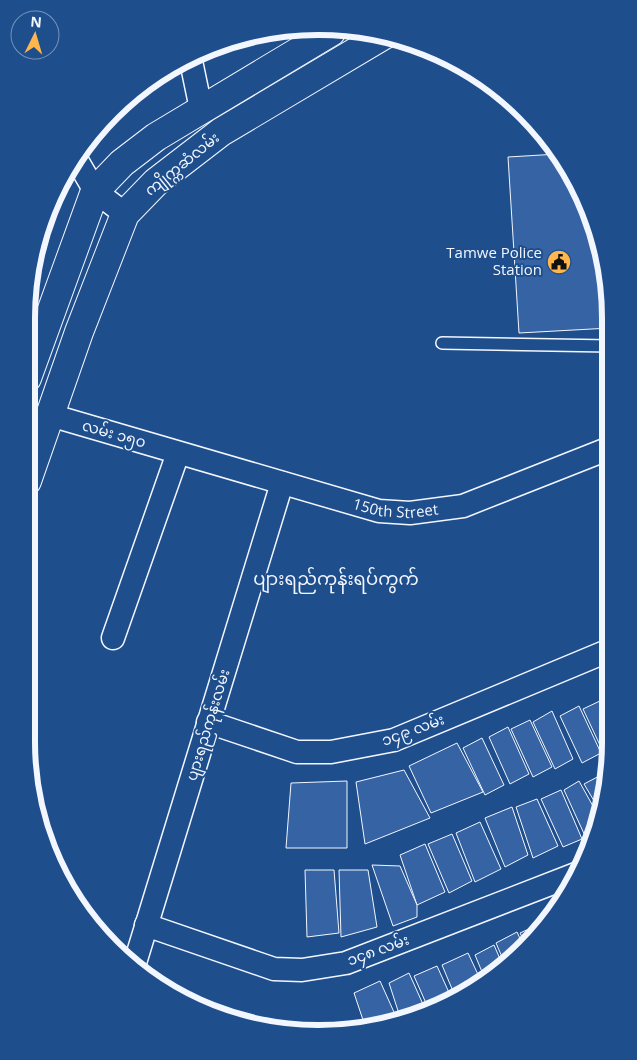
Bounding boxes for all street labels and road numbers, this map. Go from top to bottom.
street label: ကျိုက္ကဆံလမ်း [140,127,225,202]
street label: လမ်း ၁၅၀ [79,414,148,455]
street label: 150th Street [351,493,439,522]
street label: ပျားရည်ကုန်းလမ်း [181,666,236,784]
street label: ၁၄၉ လမ်း [378,708,448,752]
street label: ၁၄၈ လမ်း [344,929,412,972]

